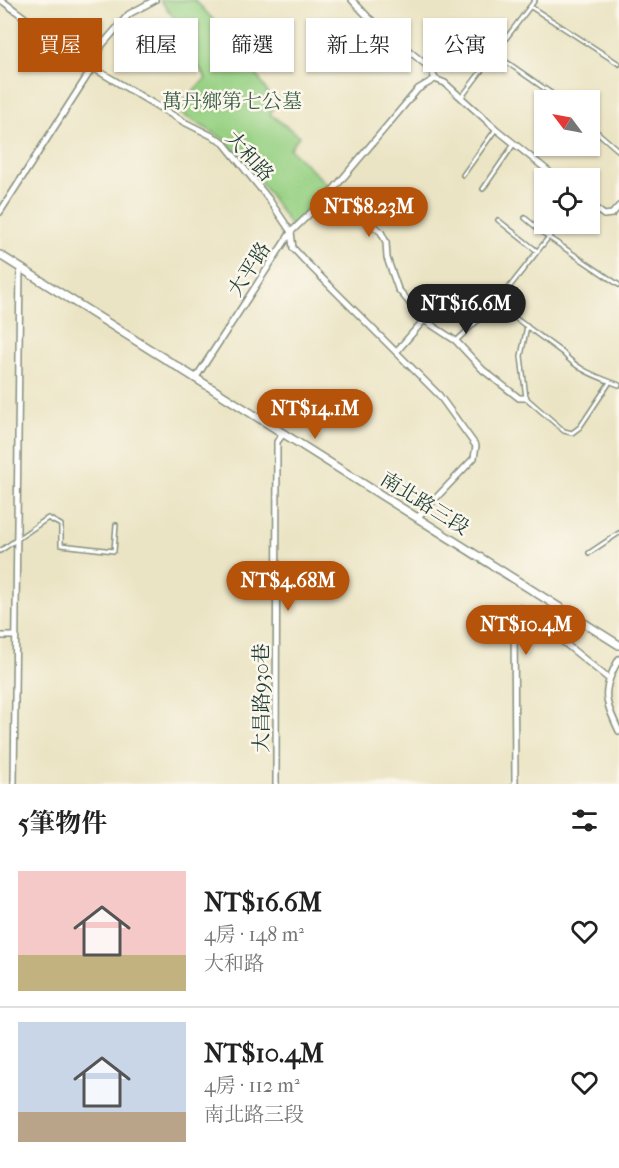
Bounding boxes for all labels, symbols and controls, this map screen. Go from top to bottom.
chip: 買屋 [18,18,102,72]
chip: 租屋 [114,18,198,72]
chip: 篩選 [210,18,294,72]
chip: 新上架 [306,18,411,72]
chip: 公寓 [423,18,507,72]
park label: 萬丹鄉第七公墓 [162,90,302,113]
north arrow [534,90,600,156]
map controls [534,90,600,234]
street label: 大和路 [221,126,278,186]
button: locate [534,168,600,234]
pin: NT$8.23M [307,187,431,238]
text: NT$8.23M [324,195,414,218]
street label: 大平路 [223,238,275,301]
pin: NT$16.6M [404,284,528,335]
text: NT$16.6M [421,292,511,315]
pin: NT$14.1M [253,389,377,440]
text: NT$14.1M [271,397,359,420]
street label: 南北路三段 [376,467,473,540]
pin: NT$4.68M [226,561,350,612]
text: NT$4.68M [240,569,336,592]
pin: NT$10.4M [464,605,588,656]
text: NT$10.4M [480,613,572,636]
street label: 大昌路930巷 [250,643,273,753]
icon: filters [568,804,601,837]
text: 5筆物件 [18,808,107,839]
text: NT$16.6M [204,887,322,918]
icon: home [66,895,138,967]
icon: heart [568,915,601,948]
text: 4房 · 148 m² [204,923,304,946]
text: 大和路 [204,952,264,975]
text: NT$10.4M [204,1038,324,1069]
icon: home [66,1046,138,1118]
icon: heart [568,1066,601,1099]
text: 4房 · 112 m² [204,1074,300,1097]
text: 南北路三段 [204,1103,304,1126]

